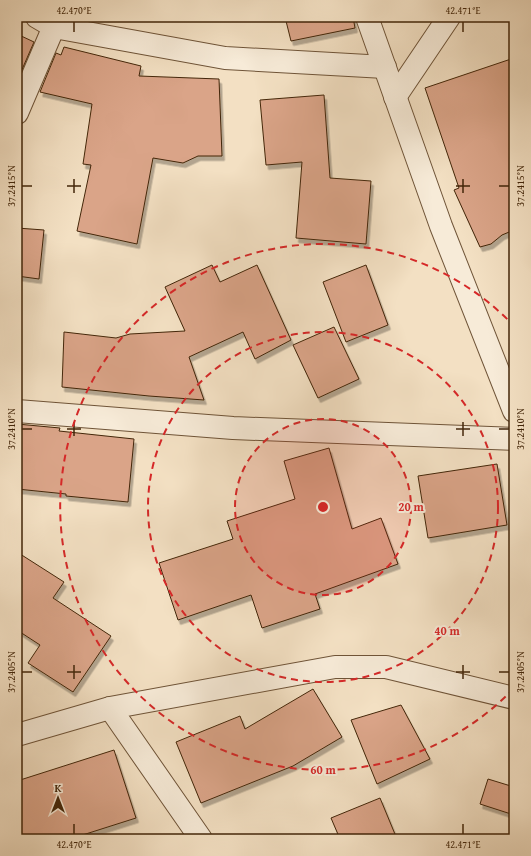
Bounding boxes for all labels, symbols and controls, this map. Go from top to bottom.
text: 42.470°E [56,3,92,18]
text: 42.471°E [445,3,481,18]
text: 37.2415°N [4,165,19,207]
text: 37.2415°N [513,165,528,207]
text: 37.2410°N [4,408,19,450]
text: 37.2410°N [513,408,528,450]
text: 20 m [398,498,424,515]
centre of rings [316,500,330,514]
text: 40 m [434,622,460,639]
text: 37.2405°N [4,651,19,693]
text: 37.2405°N [513,651,528,693]
text: 60 m [310,761,336,778]
north arrow [38,778,78,818]
text: K [55,780,62,796]
text: 42.470°E [56,837,92,852]
text: 42.471°E [445,837,481,852]

